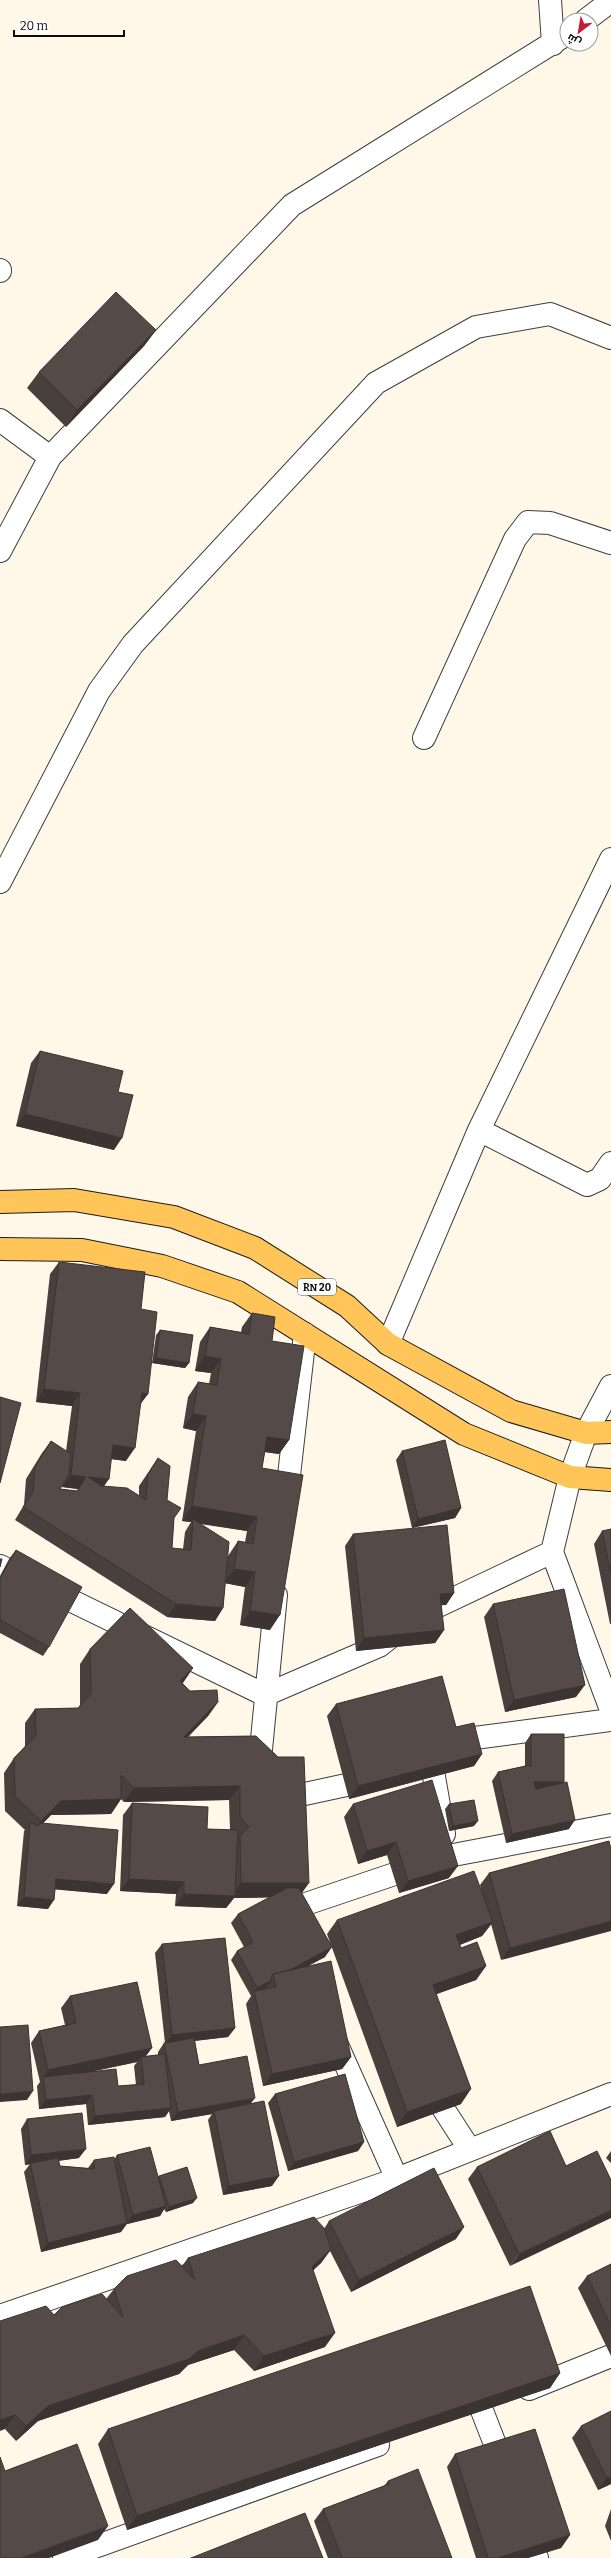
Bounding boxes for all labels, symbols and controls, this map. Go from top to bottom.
scale bar [14,12,124,38]
north arrow [559,12,599,52]
text: 20 m [20,19,49,33]
text: ش [565,31,584,49]
road number: RN 20 [298,1279,336,1295]

